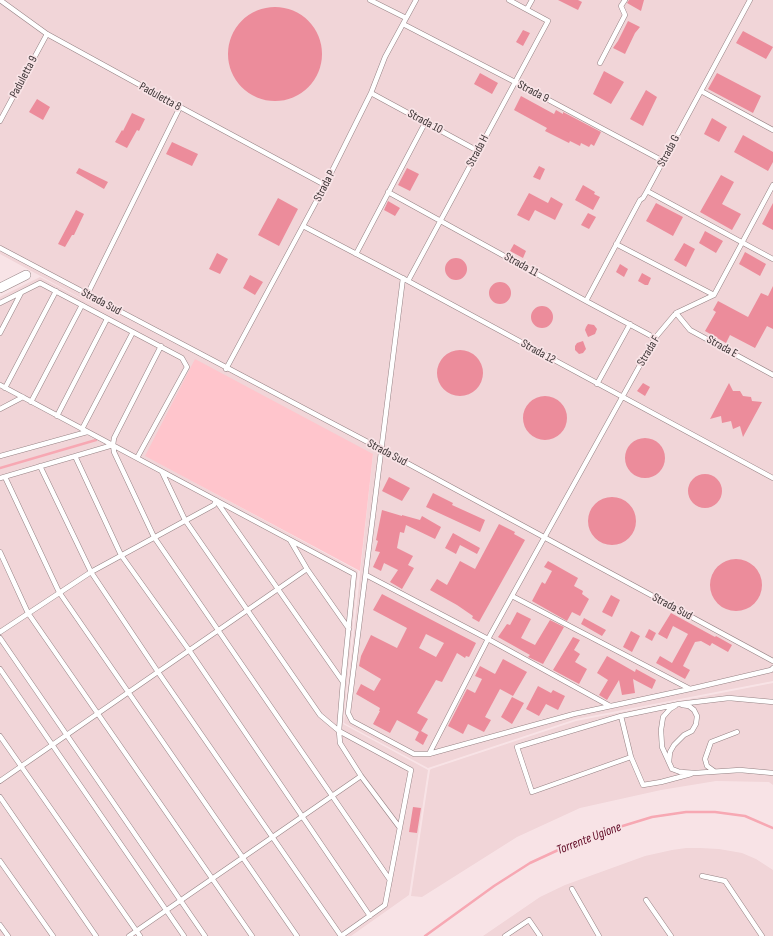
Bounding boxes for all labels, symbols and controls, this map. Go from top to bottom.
street label: Paduletta 9 [7,53,41,101]
street label: Strada 9 [515,78,551,106]
street label: Paduletta 8 [137,80,183,114]
street label: Strada 10 [405,107,445,137]
street label: Strada H [464,132,492,170]
street label: Strada G [655,133,683,169]
street label: Strada P [311,168,339,204]
street label: Strada 11 [502,250,540,280]
street label: Strada Sud [78,285,124,319]
street label: Strada F [634,333,664,369]
street label: Strada E [704,333,740,361]
street label: Strada 12 [518,337,558,367]
street label: Strada Sud [364,436,410,470]
street label: Strada Sud [649,590,695,624]
water label: Torrente Ugione [554,820,624,858]

